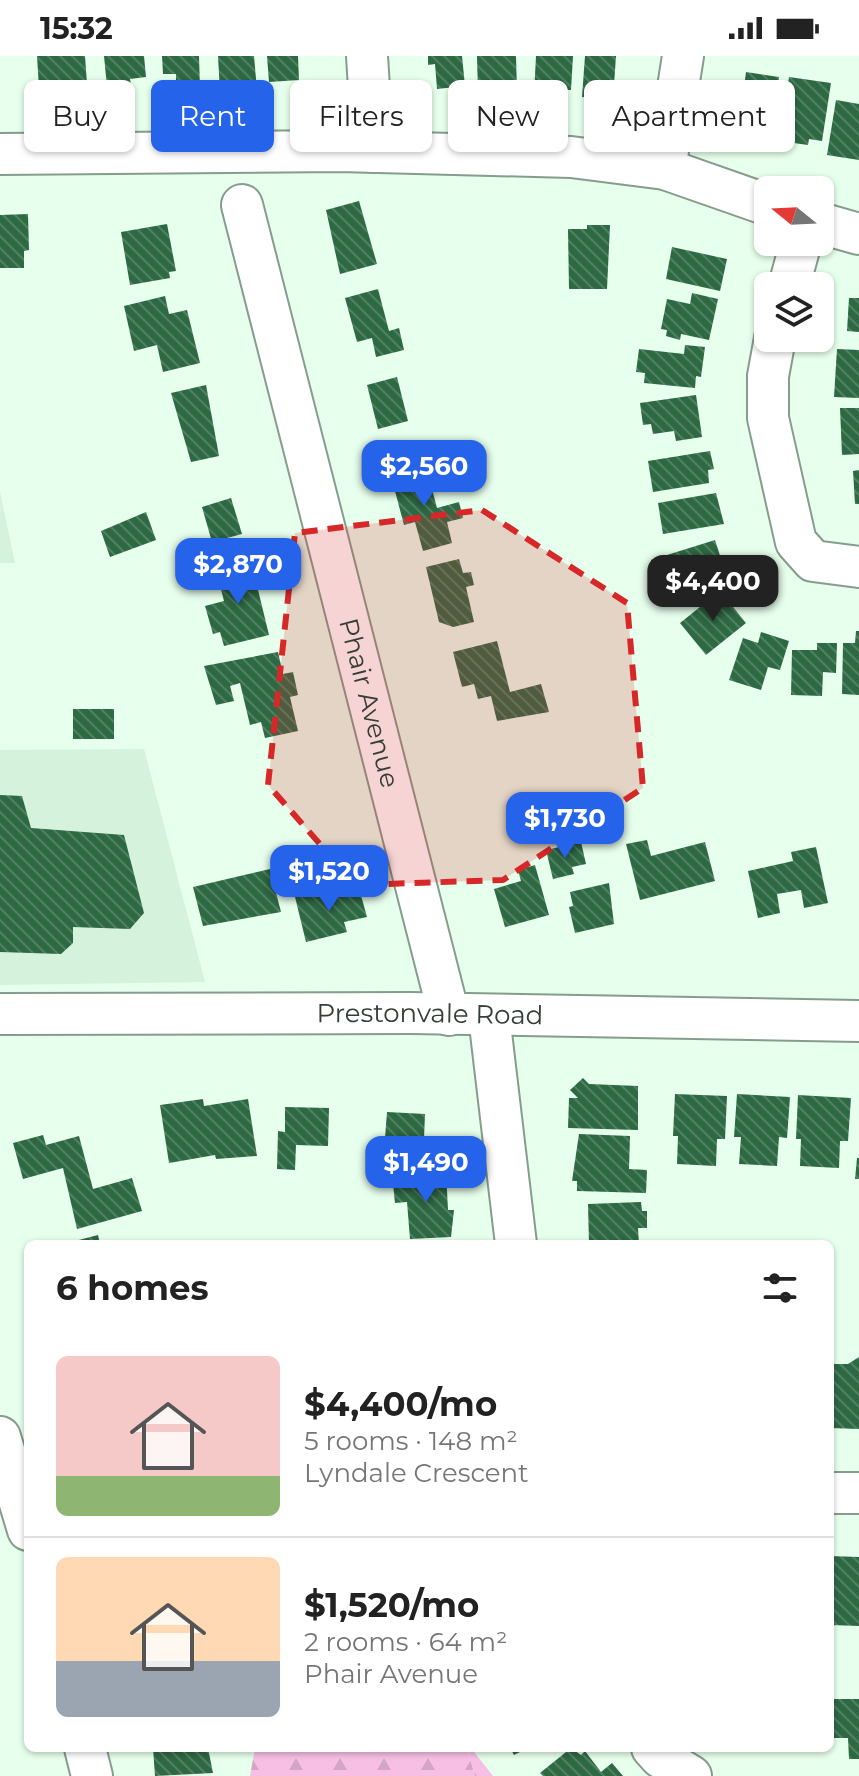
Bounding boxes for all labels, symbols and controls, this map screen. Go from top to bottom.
text: 15:32 [40,10,113,47]
chip: Buy [24,80,135,152]
chip: Rent [151,80,274,152]
chip: Filters [290,80,432,152]
chip: New [448,80,568,152]
chip: Apartment [584,80,795,152]
north arrow [754,176,834,256]
map controls [754,176,834,352]
button: layers [754,272,834,352]
pin: $2,560 [359,440,489,508]
text: $2,560 [380,450,468,482]
pin: $2,870 [173,538,303,606]
text: $2,870 [193,548,283,580]
pin: $4,400 [648,555,778,623]
text: $4,400 [665,565,761,597]
street label: Phair Avenue [332,615,406,791]
pin: $1,730 [500,792,630,860]
text: $1,730 [524,802,606,834]
pin: $1,520 [264,845,394,913]
text: $1,520 [288,855,370,887]
street label: Prestonvale Road [317,997,544,1031]
pin: $1,490 [361,1136,491,1204]
text: $1,490 [383,1146,469,1178]
icon: filters [758,1266,802,1310]
text: 6 homes [56,1267,209,1309]
text: $4,400/mo [304,1383,497,1425]
icon: home [120,1388,216,1484]
text: 5 rooms · 148 m² [304,1425,518,1457]
text: Lyndale Crescent [304,1457,529,1489]
text: $1,520/mo [304,1584,479,1626]
icon: home [120,1589,216,1685]
text: 2 rooms · 64 m² [304,1626,507,1658]
text: Phair Avenue [304,1658,478,1690]

